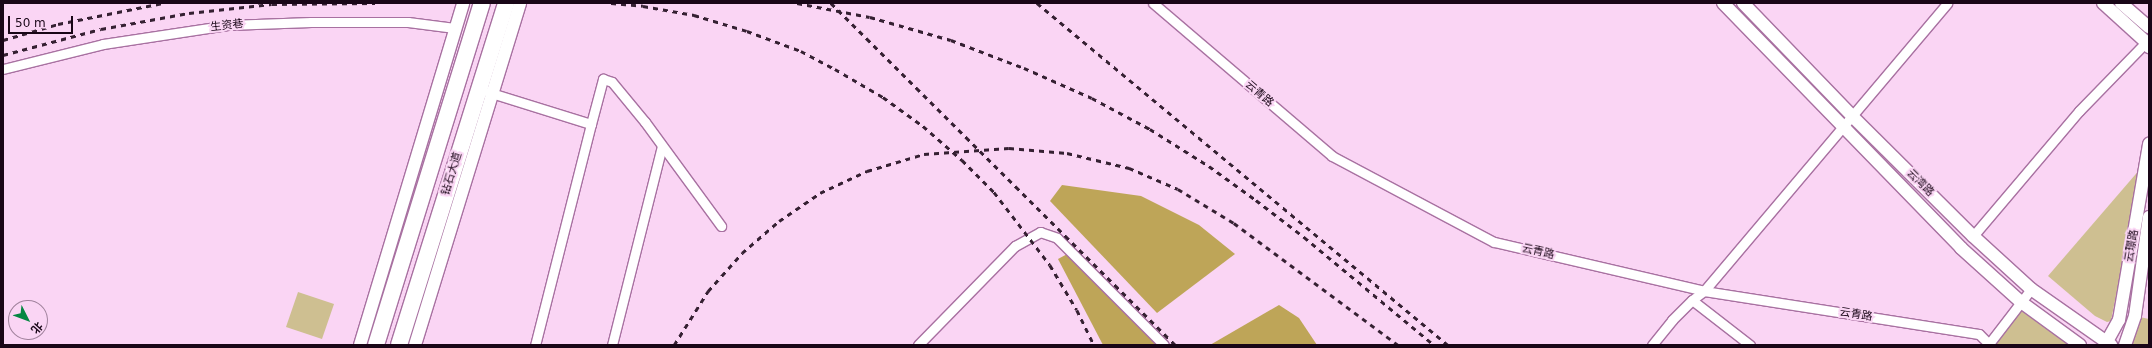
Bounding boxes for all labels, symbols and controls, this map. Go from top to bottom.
scale bar [10,8,75,34]
text: 50 m [15,16,46,30]
street label: 生资巷 [210,18,244,34]
street label: 云青路 [1242,78,1276,110]
street label: 钻石大道 [439,151,465,197]
street label: 云湾路 [1904,167,1936,199]
street label: 云璟路 [2123,229,2141,263]
street label: 云青路 [1520,242,1556,262]
north arrow [8,300,48,340]
street label: 云青路 [1839,306,1873,324]
text: 北 [28,319,45,336]

